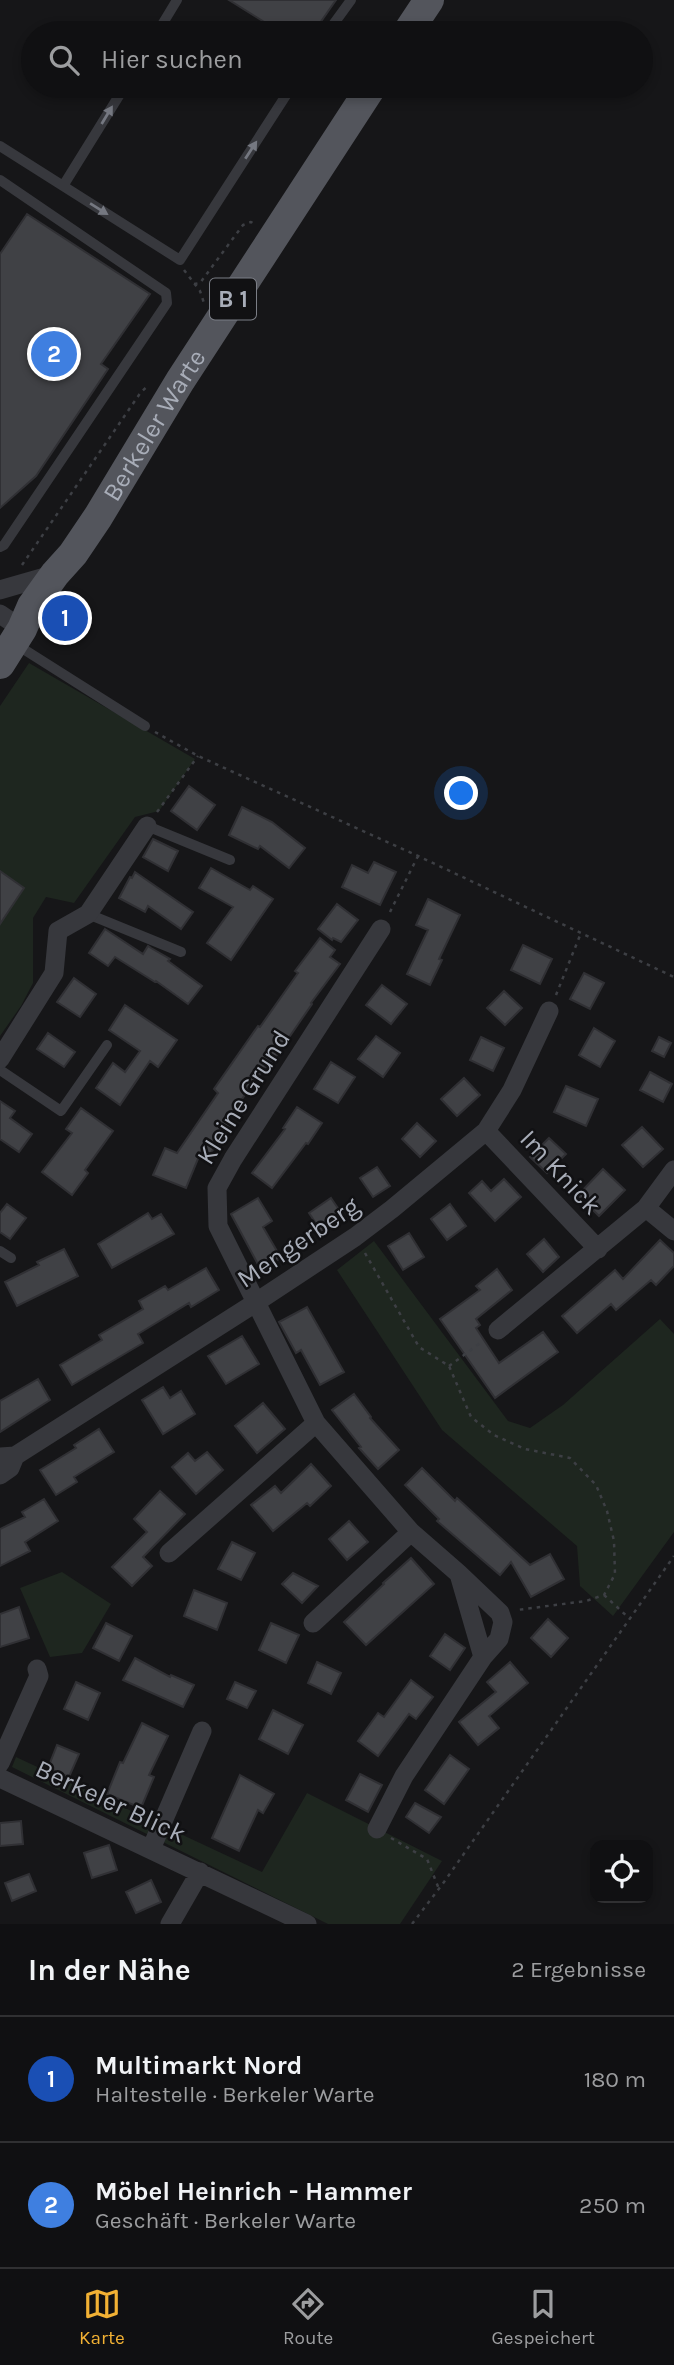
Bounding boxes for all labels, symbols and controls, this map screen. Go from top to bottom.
search box [21,21,653,98]
icon: search [45,41,83,79]
text: Hier suchen [101,44,243,75]
one-way arrow [100,106,113,125]
one-way arrow [244,140,257,159]
one-way arrow [89,202,109,215]
road number: B 1 [210,278,256,320]
pin: 2 [31,328,77,380]
street label: Berkeler Warte [96,343,213,507]
pin: 1 [42,592,88,644]
your location [444,776,478,810]
street label: Kleine Grund [190,1024,297,1170]
street label: Im Knick [513,1123,608,1221]
street label: Mengerberg [231,1190,366,1295]
street label: Berkeler Blick [31,1753,191,1850]
map controls [590,1840,653,1903]
button: locate [590,1840,653,1903]
text: In der Nähe [28,1952,191,1988]
text: 2 Ergebnisse [511,1956,646,1983]
text: Multimarkt Nord [95,2050,303,2081]
text: 1 [47,2066,55,2093]
text: 180 m [584,2066,646,2093]
text: Haltestelle · Berkeler Warte [95,2081,375,2108]
text: Möbel Heinrich - Hammer [95,2176,412,2207]
text: 2 [44,2192,58,2219]
text: 250 m [579,2192,646,2219]
text: Geschäft · Berkeler Warte [95,2207,356,2234]
tab: Karte [79,2285,125,2349]
tab: Route [283,2285,333,2349]
tab: Gespeichert [491,2285,595,2349]

